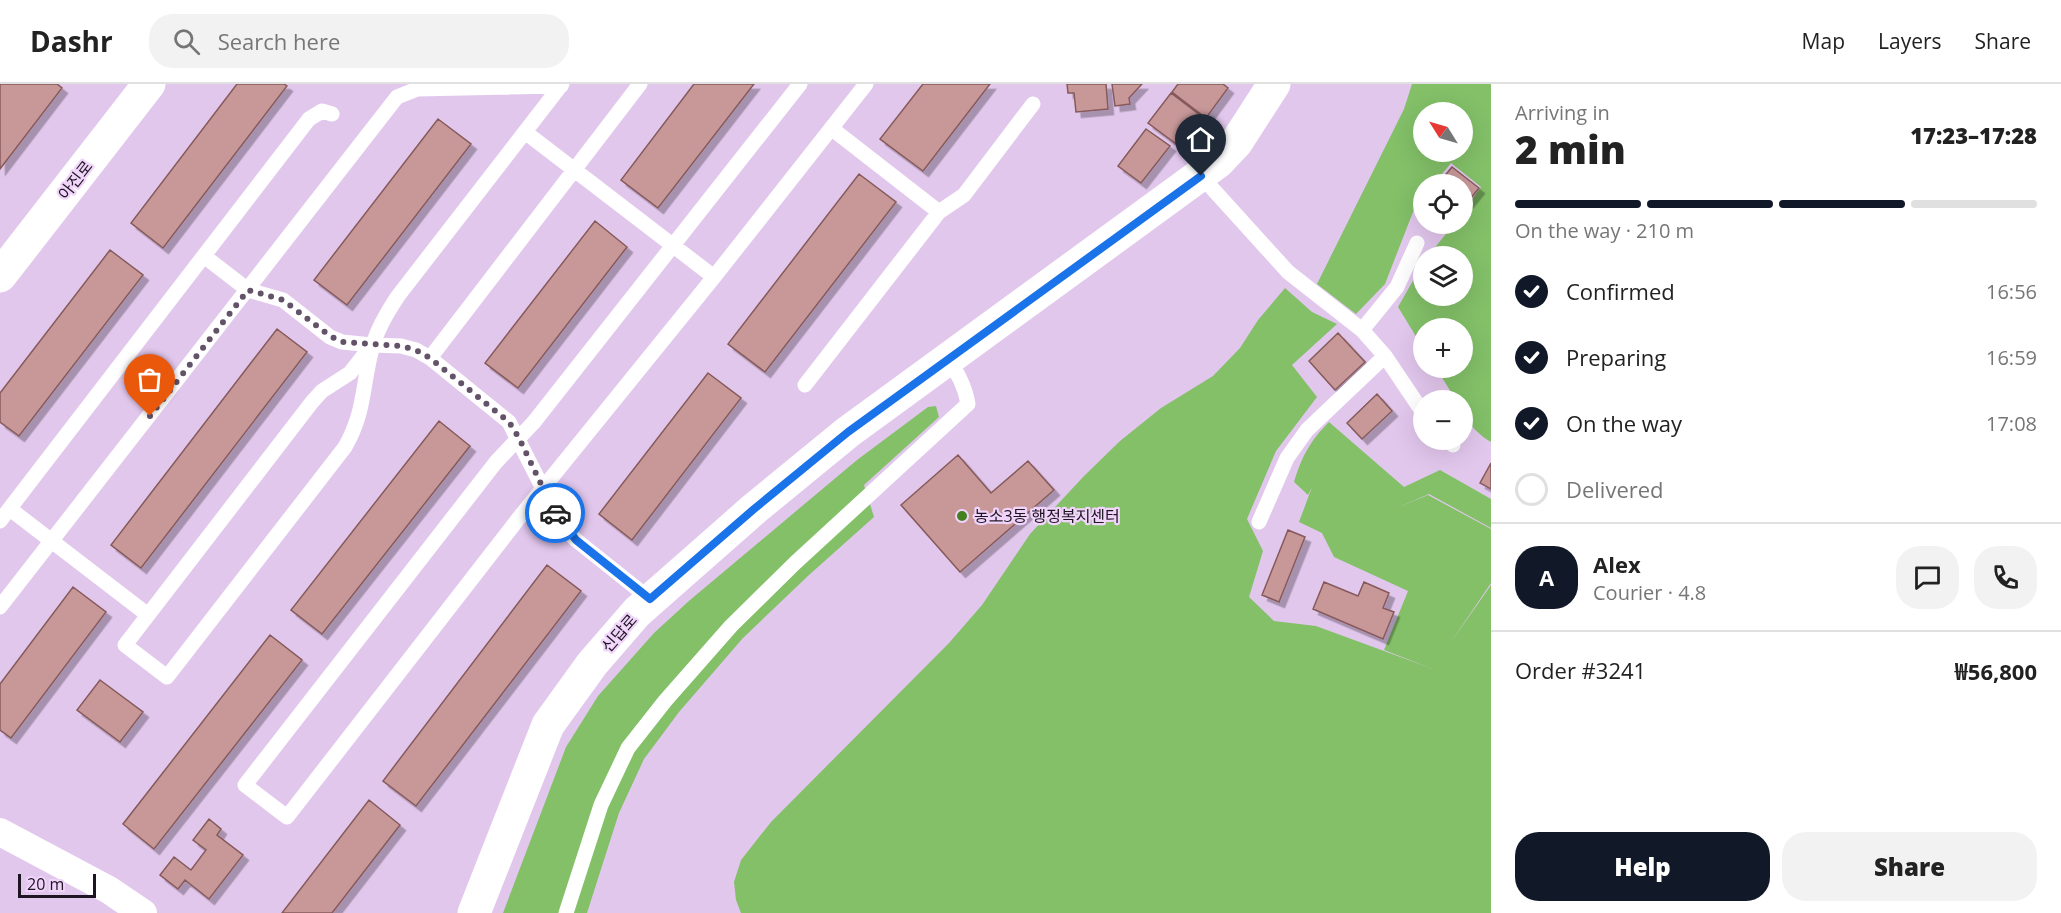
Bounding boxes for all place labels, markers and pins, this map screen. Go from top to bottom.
pin [1175,114,1226,176]
pin [124,354,175,416]
place label: 농소3동 행정복지센터 [974,505,1120,527]
marker: 농소3동 행정복지센터 [955,509,969,523]

